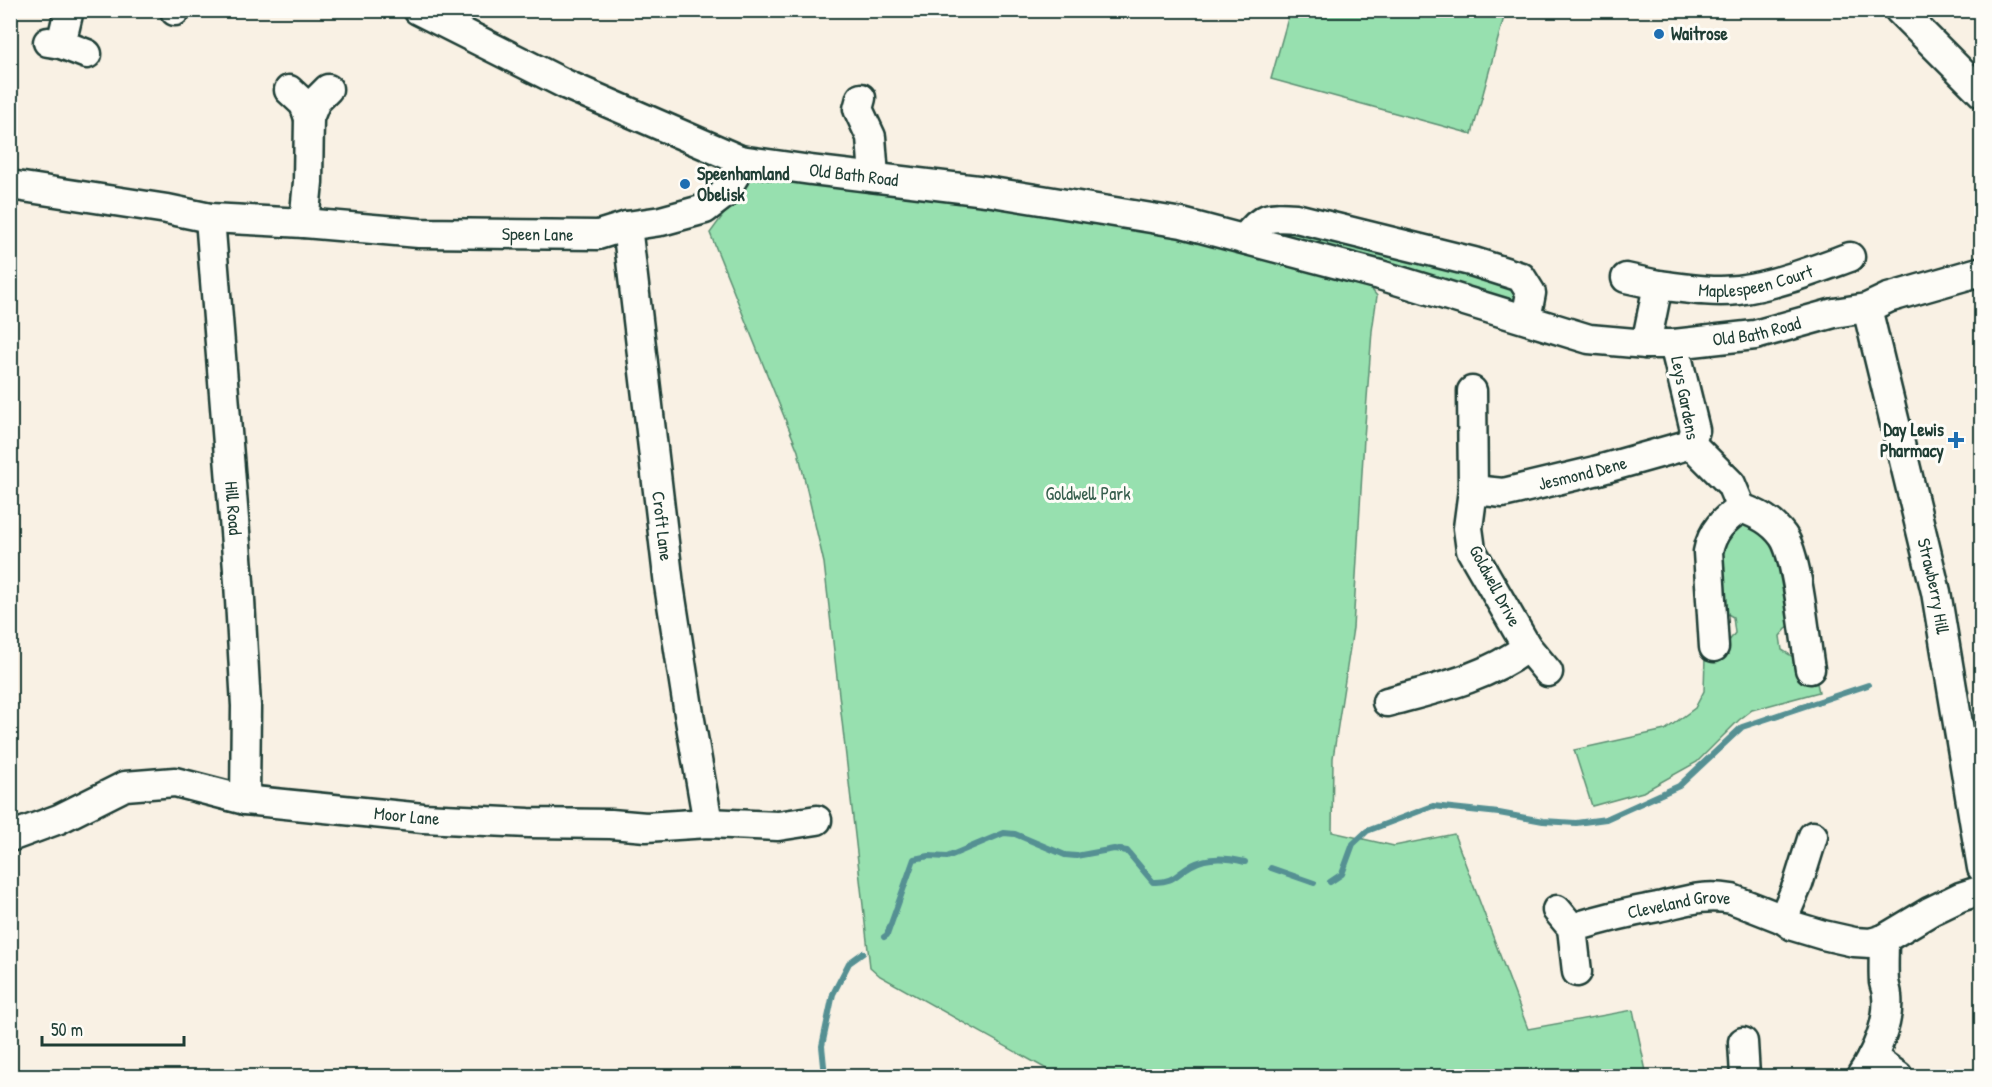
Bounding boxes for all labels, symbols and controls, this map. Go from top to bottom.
place label: Waitrose [1671,21,1728,46]
marker: Waitrose [1652,27,1666,41]
street label: Old Bath Road [808,157,900,192]
place label: Speenhamland Obelisk [697,161,789,207]
marker: Speenhamland Obelisk [678,177,692,191]
street label: Speen Lane [502,221,574,247]
street label: Maplespeen Court [1698,258,1817,303]
street label: Old Bath Road [1711,310,1803,352]
street label: Leys Gardens [1665,354,1706,442]
place label: Day Lewis Pharmacy [1880,417,1944,464]
marker: Day Lewis Pharmacy [1949,433,1963,447]
street label: Jesmond Dene [1535,450,1630,496]
street label: Hill Road [219,480,248,536]
park label: Goldwell Park [1045,481,1131,506]
street label: Croft Lane [646,490,679,562]
street label: Strawberry Hill [1911,536,1956,636]
street label: Goldwell Drive [1464,541,1527,631]
street label: Moor Lane [373,800,440,831]
street label: Cleveland Grove [1625,884,1732,925]
scale bar [42,1009,184,1047]
text: 50 m [51,1017,83,1042]

